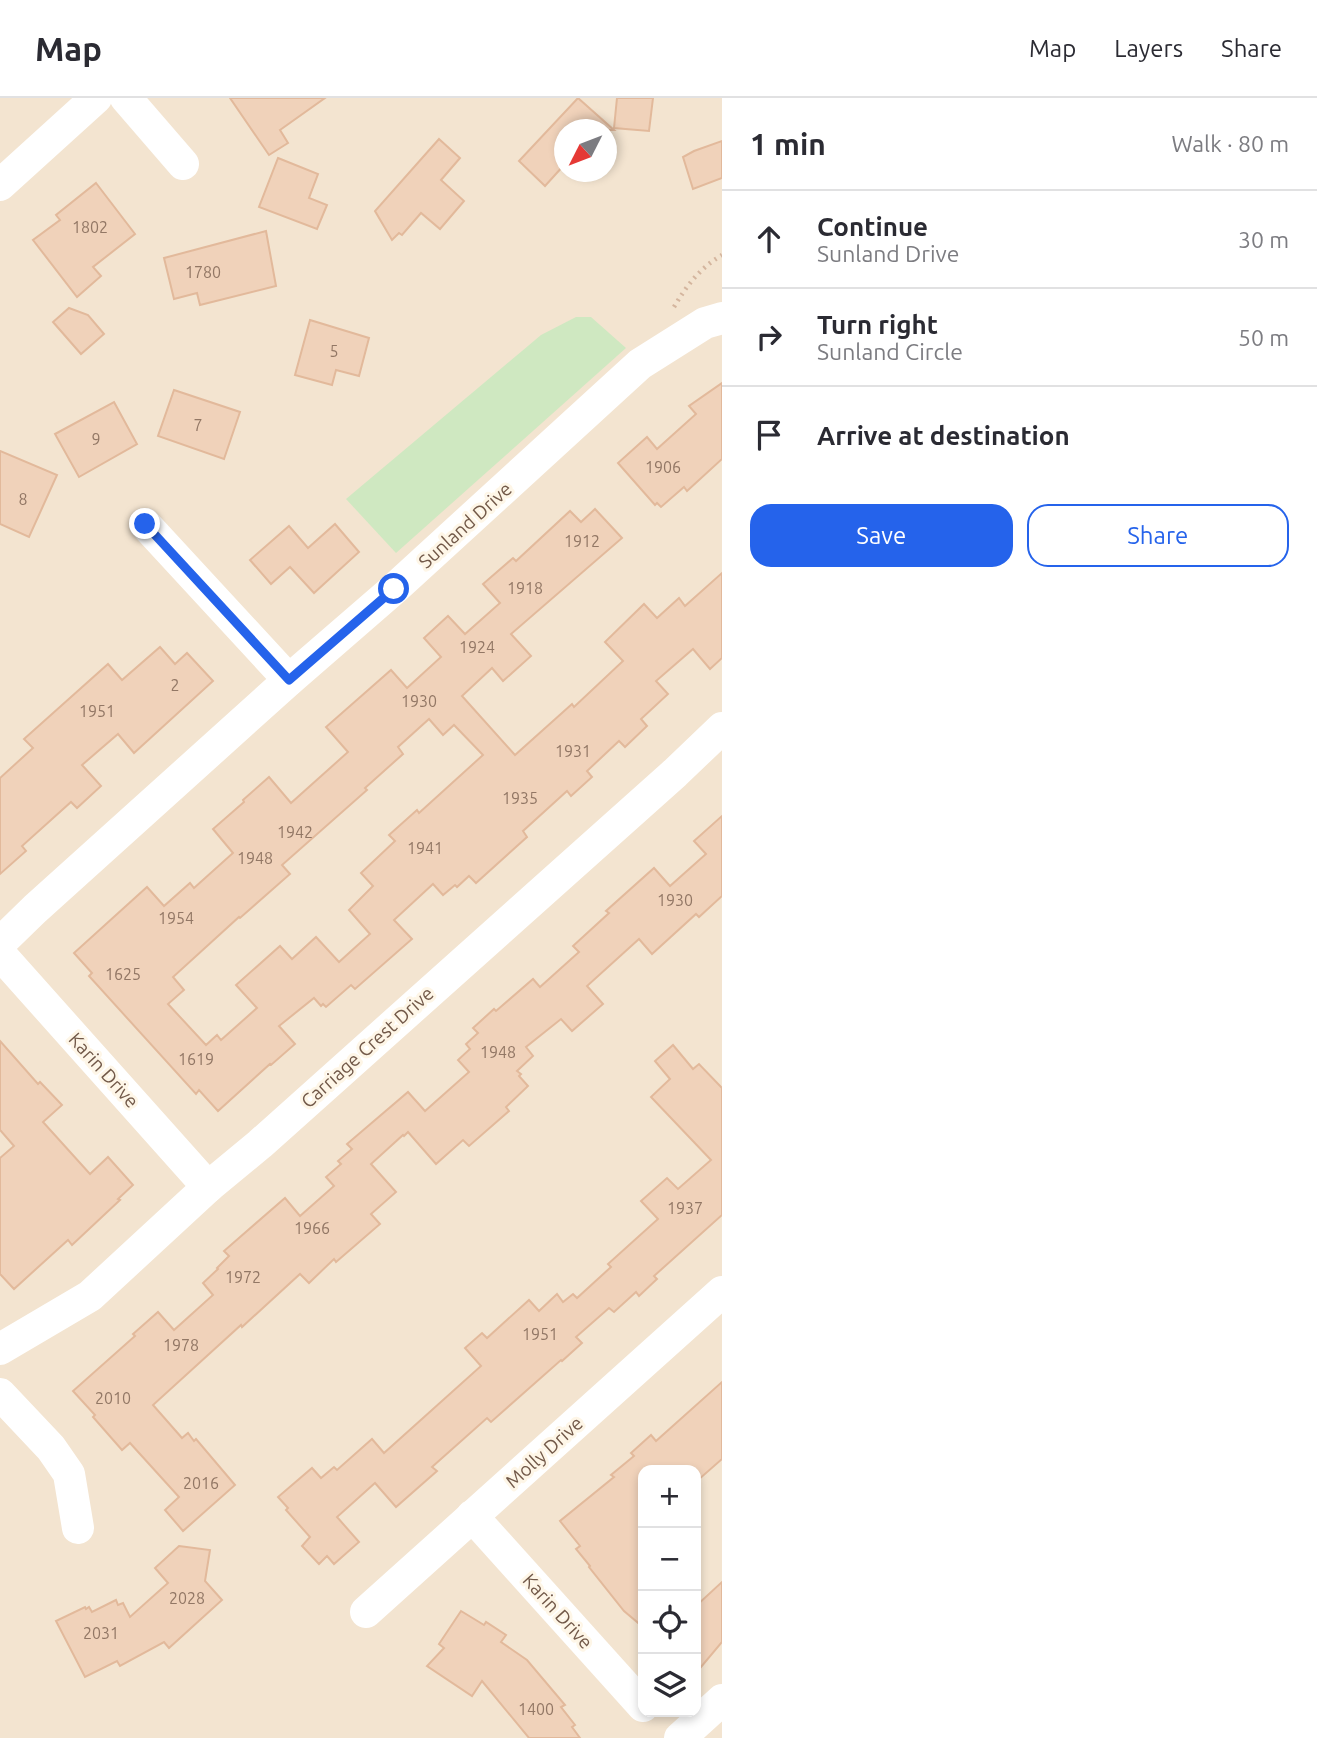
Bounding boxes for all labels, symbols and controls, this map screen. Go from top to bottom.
text: Map [35,30,102,67]
text: Map [1029,35,1076,62]
text: Layers [1114,35,1183,62]
text: Share [1221,35,1282,62]
north arrow [554,119,617,182]
text: 1 min [750,127,826,161]
text: Walk · 80 m [1171,131,1289,156]
text: Continue [817,212,928,241]
house number: 1802 [72,218,108,236]
icon: ahead [750,220,788,258]
text: 30 m [1238,227,1289,252]
text: Sunland Drive [817,241,959,266]
house number: 1780 [185,263,221,281]
text: Turn right [817,310,938,339]
icon: right [750,318,788,356]
text: 50 m [1238,325,1289,350]
text: Sunland Circle [817,339,963,364]
house number: 5 [329,342,339,360]
house number: 7 [193,416,203,434]
icon: arrive [750,416,788,454]
text: Arrive at destination [817,421,1070,450]
house number: 9 [91,430,101,448]
house number: 1906 [645,458,681,476]
street label: Sunland Drive [414,477,516,573]
house number: 8 [18,490,28,508]
button: Save [750,504,1013,567]
button: Share [1027,504,1289,567]
route end [129,508,160,539]
house number: 1912 [564,532,600,550]
route start [378,573,409,604]
house number: 1918 [507,579,543,597]
house number: 1924 [459,638,495,656]
house number: 2 [170,676,180,694]
house number: 1930 [401,692,437,710]
house number: 1951 [79,702,115,720]
house number: 1931 [555,742,591,760]
house number: 1935 [502,789,538,807]
house number: 1942 [277,823,313,841]
house number: 1941 [407,839,443,857]
house number: 1948 [237,849,273,867]
house number: 1930 [657,891,693,909]
house number: 1954 [158,909,194,927]
house number: 1625 [105,965,141,983]
street label: Carriage Crest Drive [296,982,438,1112]
street label: Karin Drive [65,1028,143,1112]
house number: 1948 [480,1043,516,1061]
house number: 1619 [178,1050,214,1068]
house number: 1937 [667,1199,703,1217]
house number: 1966 [294,1219,330,1237]
house number: 1972 [225,1268,261,1286]
house number: 1951 [522,1325,558,1343]
house number: 1978 [163,1336,199,1354]
house number: 2010 [95,1389,131,1407]
street label: Molly Drive [501,1412,587,1492]
map controls [638,1465,701,1717]
button: + [638,1465,701,1528]
house number: 2016 [183,1474,219,1492]
button: − [638,1528,701,1591]
street label: Karin Drive [519,1569,597,1653]
house number: 2028 [169,1589,205,1607]
button: locate [638,1591,701,1654]
house number: 2031 [83,1624,119,1642]
button: layers [638,1654,701,1717]
house number: 1400 [518,1700,554,1718]

